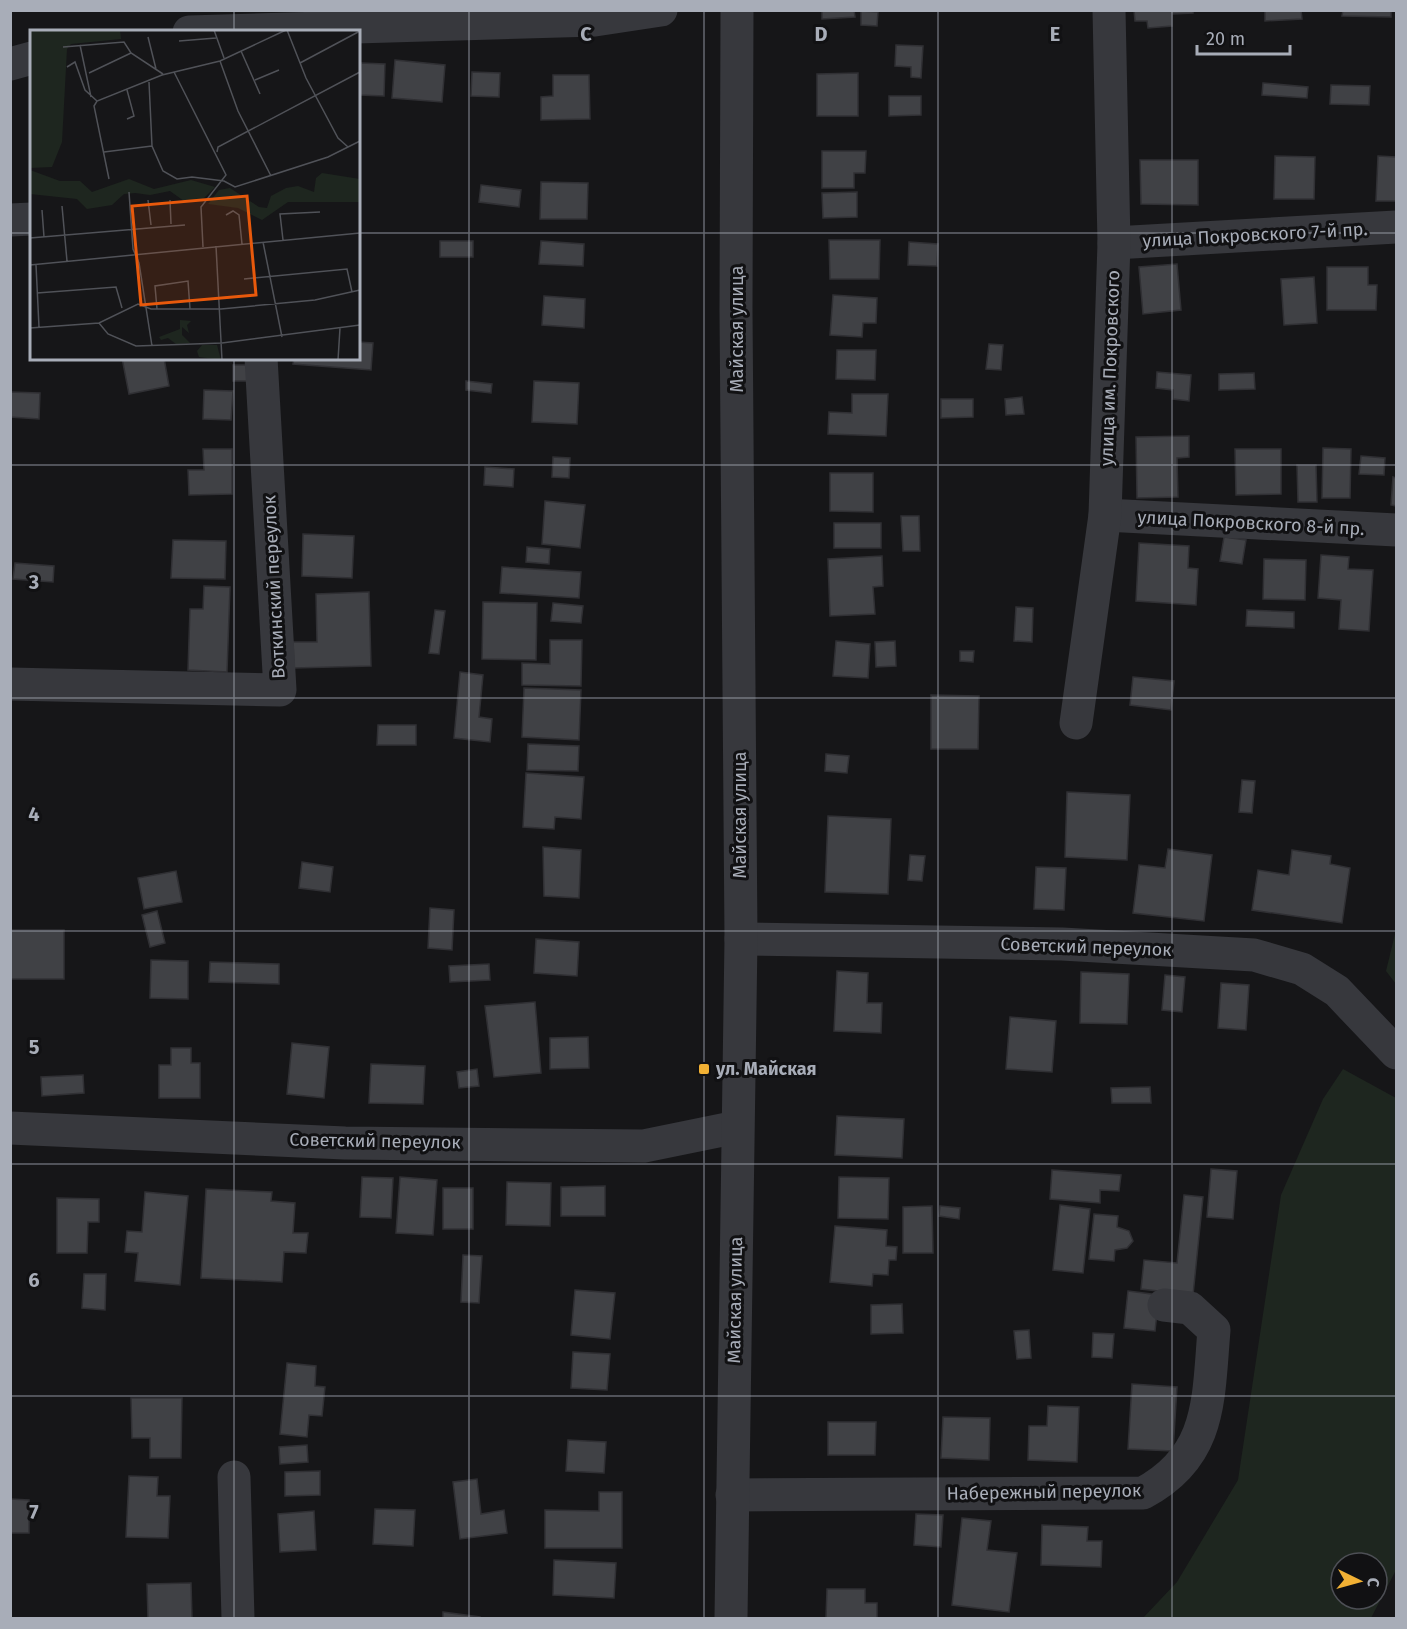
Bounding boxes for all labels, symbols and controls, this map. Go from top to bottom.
scale bar [1197,18,1290,56]
text: C [580,22,592,46]
text: D [814,22,828,46]
text: E [1050,22,1060,46]
text: 20 m [1206,28,1245,50]
inset map [30,30,360,360]
street label: улица Покровского 7-й пр. [1142,218,1368,252]
street label: Майская улица [726,266,748,392]
street label: улица им. Покровского [1096,270,1124,466]
street label: Воткинский переулок [258,494,290,679]
street label: улица Покровского 8-й пр. [1137,506,1365,540]
text: 3 [28,570,39,594]
street label: Майская улица [729,752,751,878]
text: 4 [28,802,40,826]
street label: Советский переулок [1000,933,1173,961]
text: 5 [29,1035,40,1059]
place label: ул. Майская [715,1058,817,1080]
marker: ул. Майская [697,1062,711,1076]
street label: Советский переулок [289,1129,462,1154]
street label: Майская улица [723,1236,747,1364]
text: 6 [28,1268,40,1292]
street label: Набережный переулок [946,1479,1142,1505]
text: 7 [29,1500,39,1524]
north arrow [1329,1551,1389,1611]
text: С [1364,1577,1383,1588]

